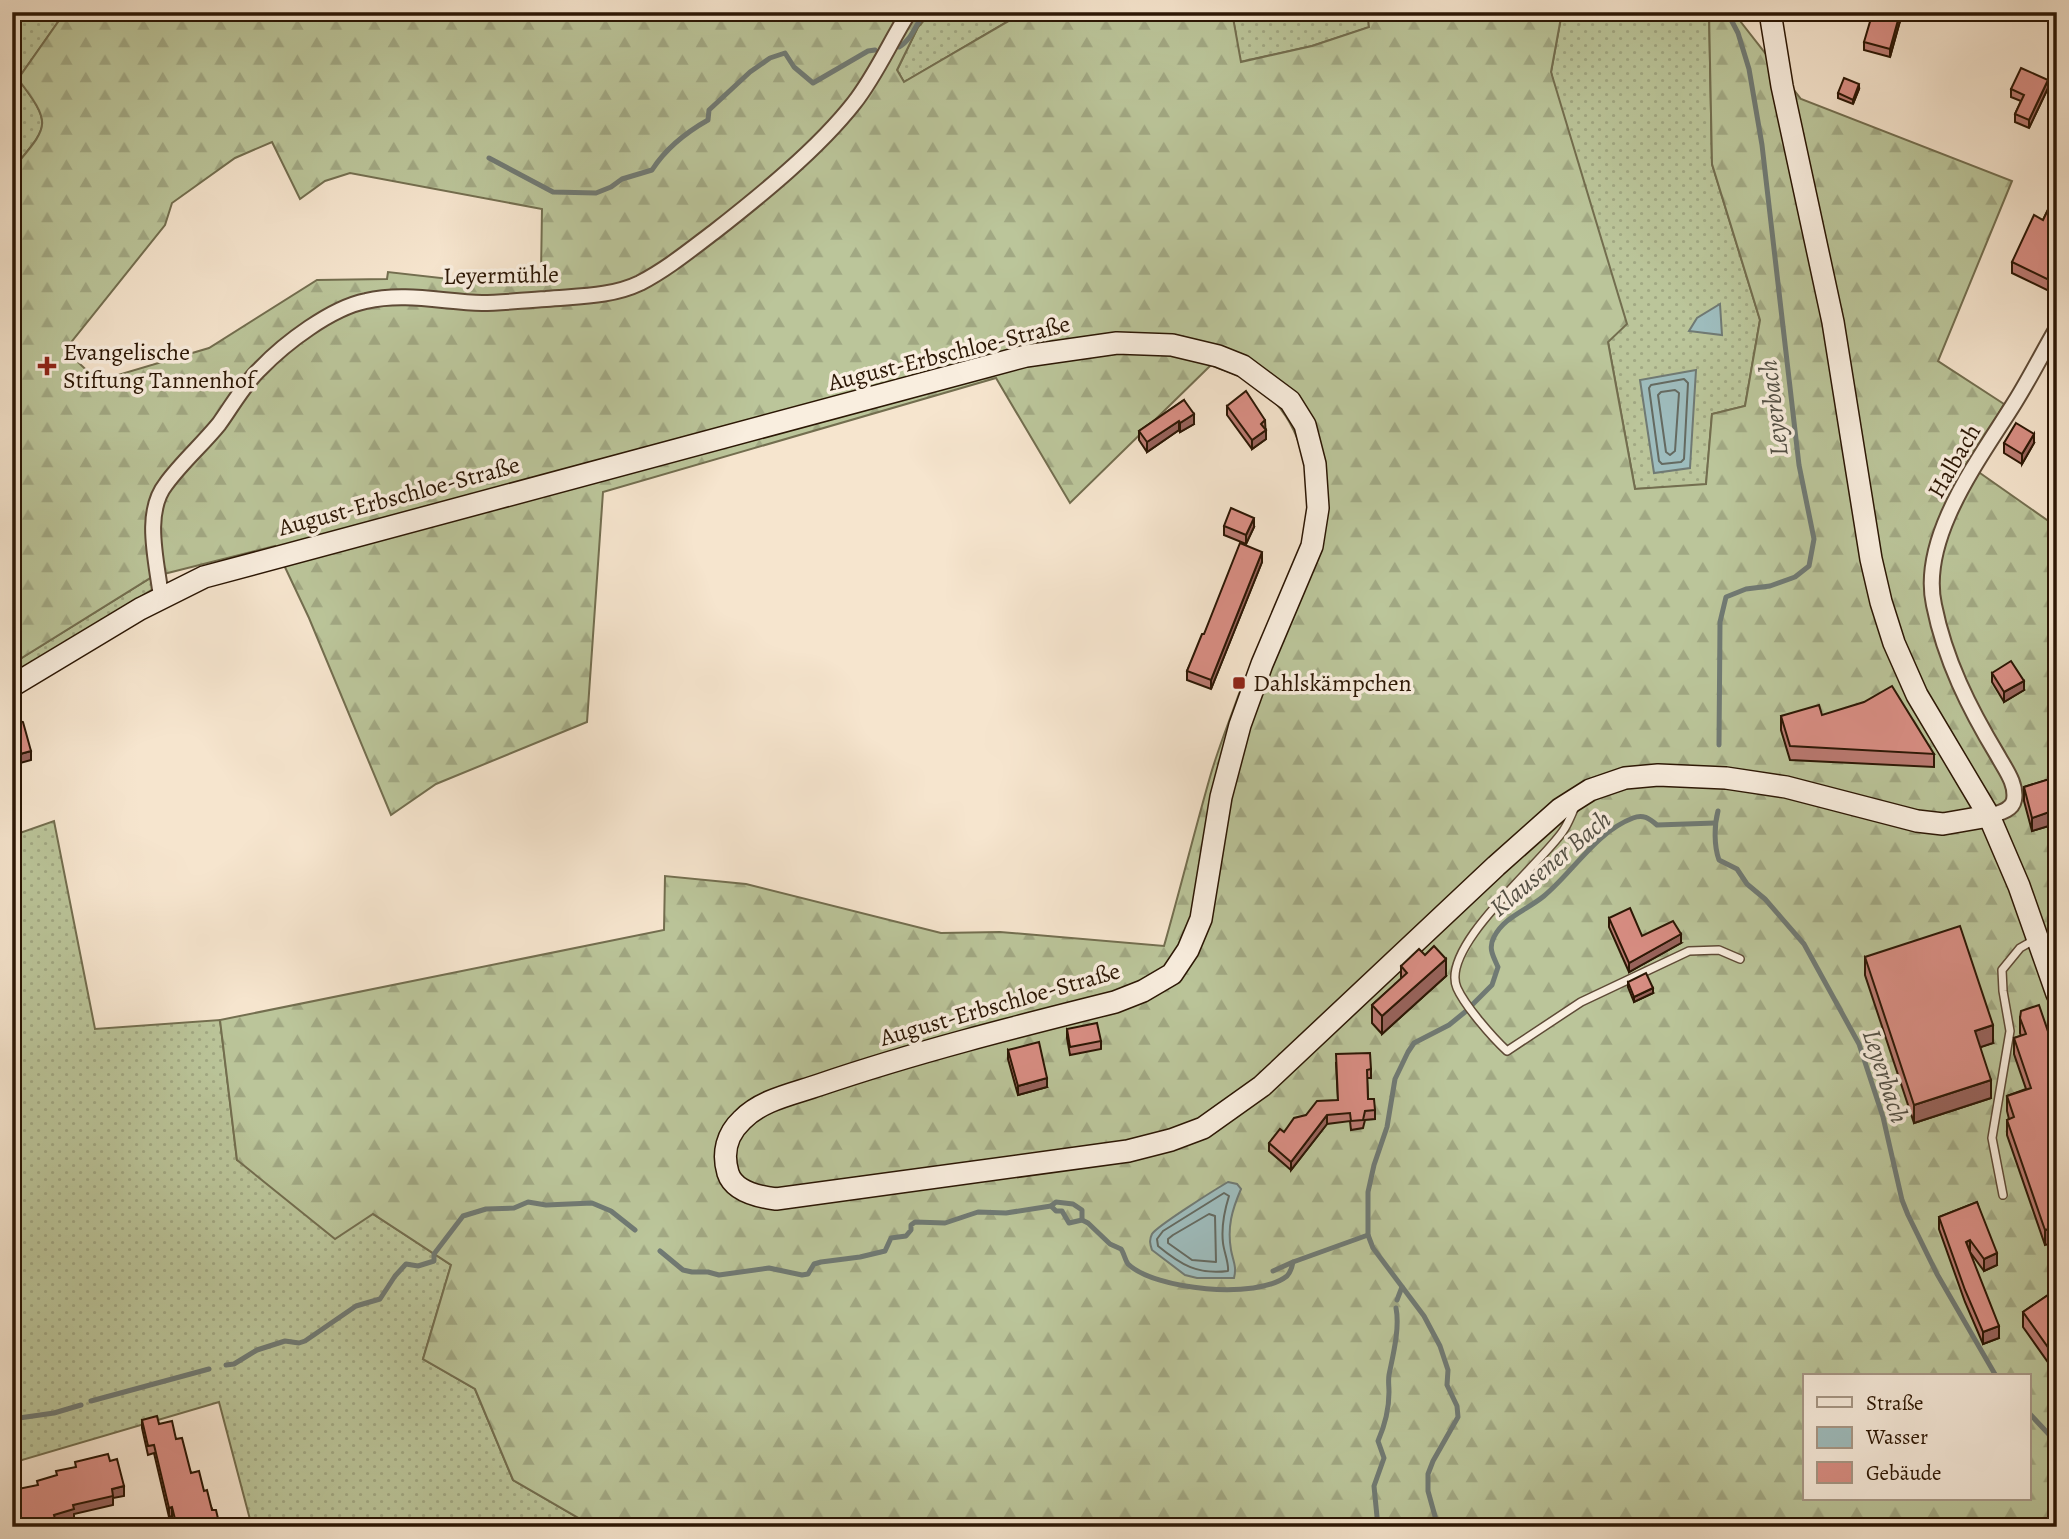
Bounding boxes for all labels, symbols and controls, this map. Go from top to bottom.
street label: Leyermühle [443,258,559,292]
street label: August-Erbschloe-Straße [824,307,1073,399]
place label: Evangelische Stiftung Tannenhof [63,336,258,396]
marker: Evangelische Stiftung Tannenhof [37,356,57,376]
water label: Leyerbach [1750,358,1797,458]
street label: Halbach [1920,418,1988,504]
street label: August-Erbschloe-Straße [274,448,523,544]
place label: Dahlskämpchen [1253,667,1412,699]
marker: Dahlskämpchen [1231,675,1247,691]
water label: Klausener Bach [1482,802,1619,925]
street label: August-Erbschloe-Straße [875,954,1124,1054]
water label: Leyerbach [1854,1025,1917,1128]
legend [1803,1374,2030,1500]
text: Straße [1866,1389,1924,1417]
text: Wasser [1865,1423,1928,1451]
text: Gebäude [1866,1459,1942,1487]

